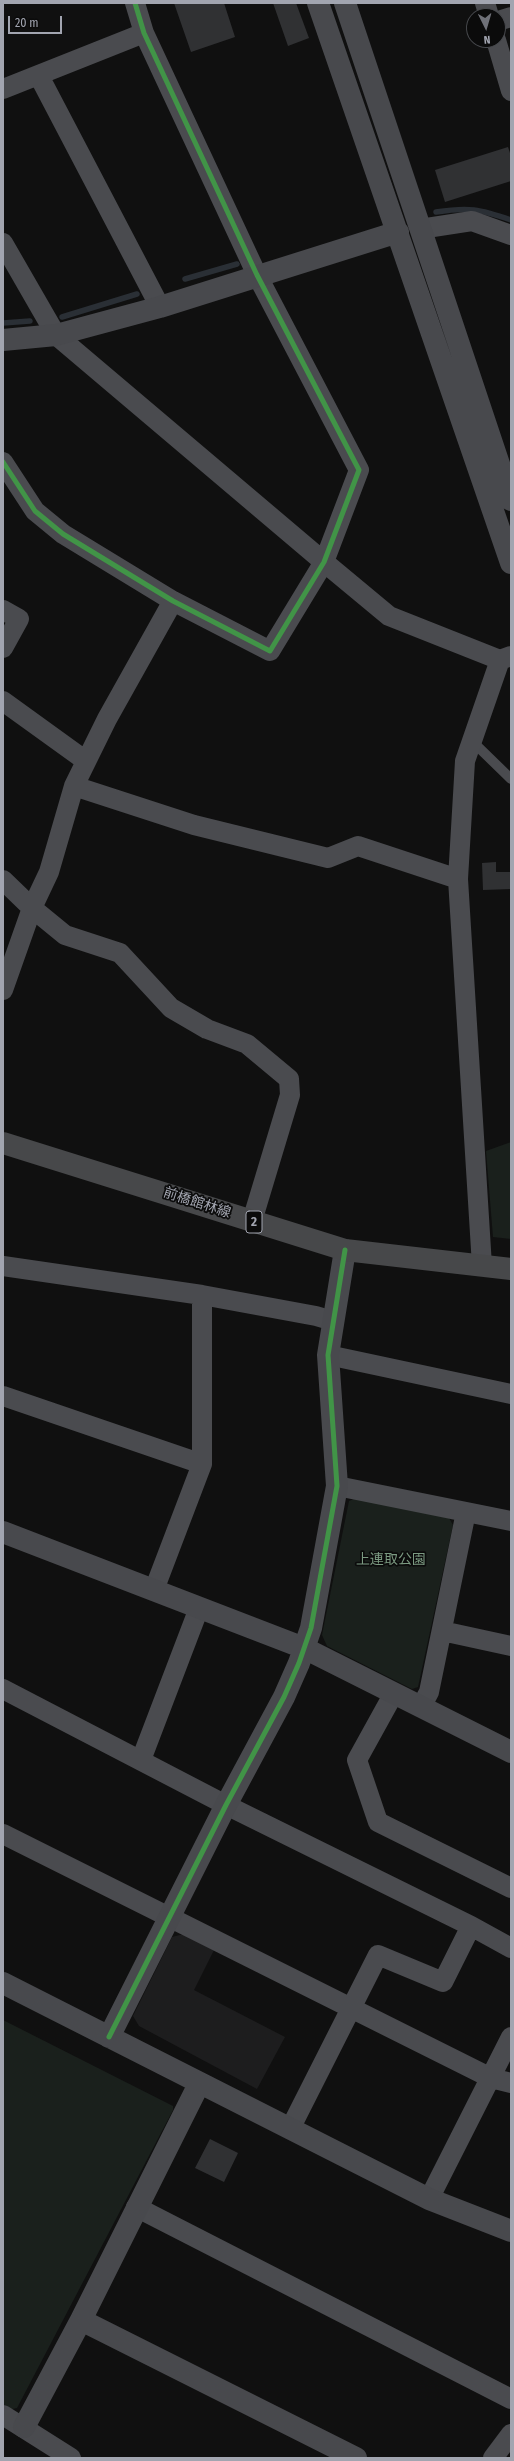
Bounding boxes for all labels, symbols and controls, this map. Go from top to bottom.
scale bar [10,8,64,34]
north arrow [466,8,506,48]
text: 20 m [15,16,39,30]
text: N [483,33,491,46]
street label: 前橋館林線 [161,1184,233,1222]
road number: 2 [246,1211,262,1233]
park label: 上連取公園 [356,1552,426,1568]

